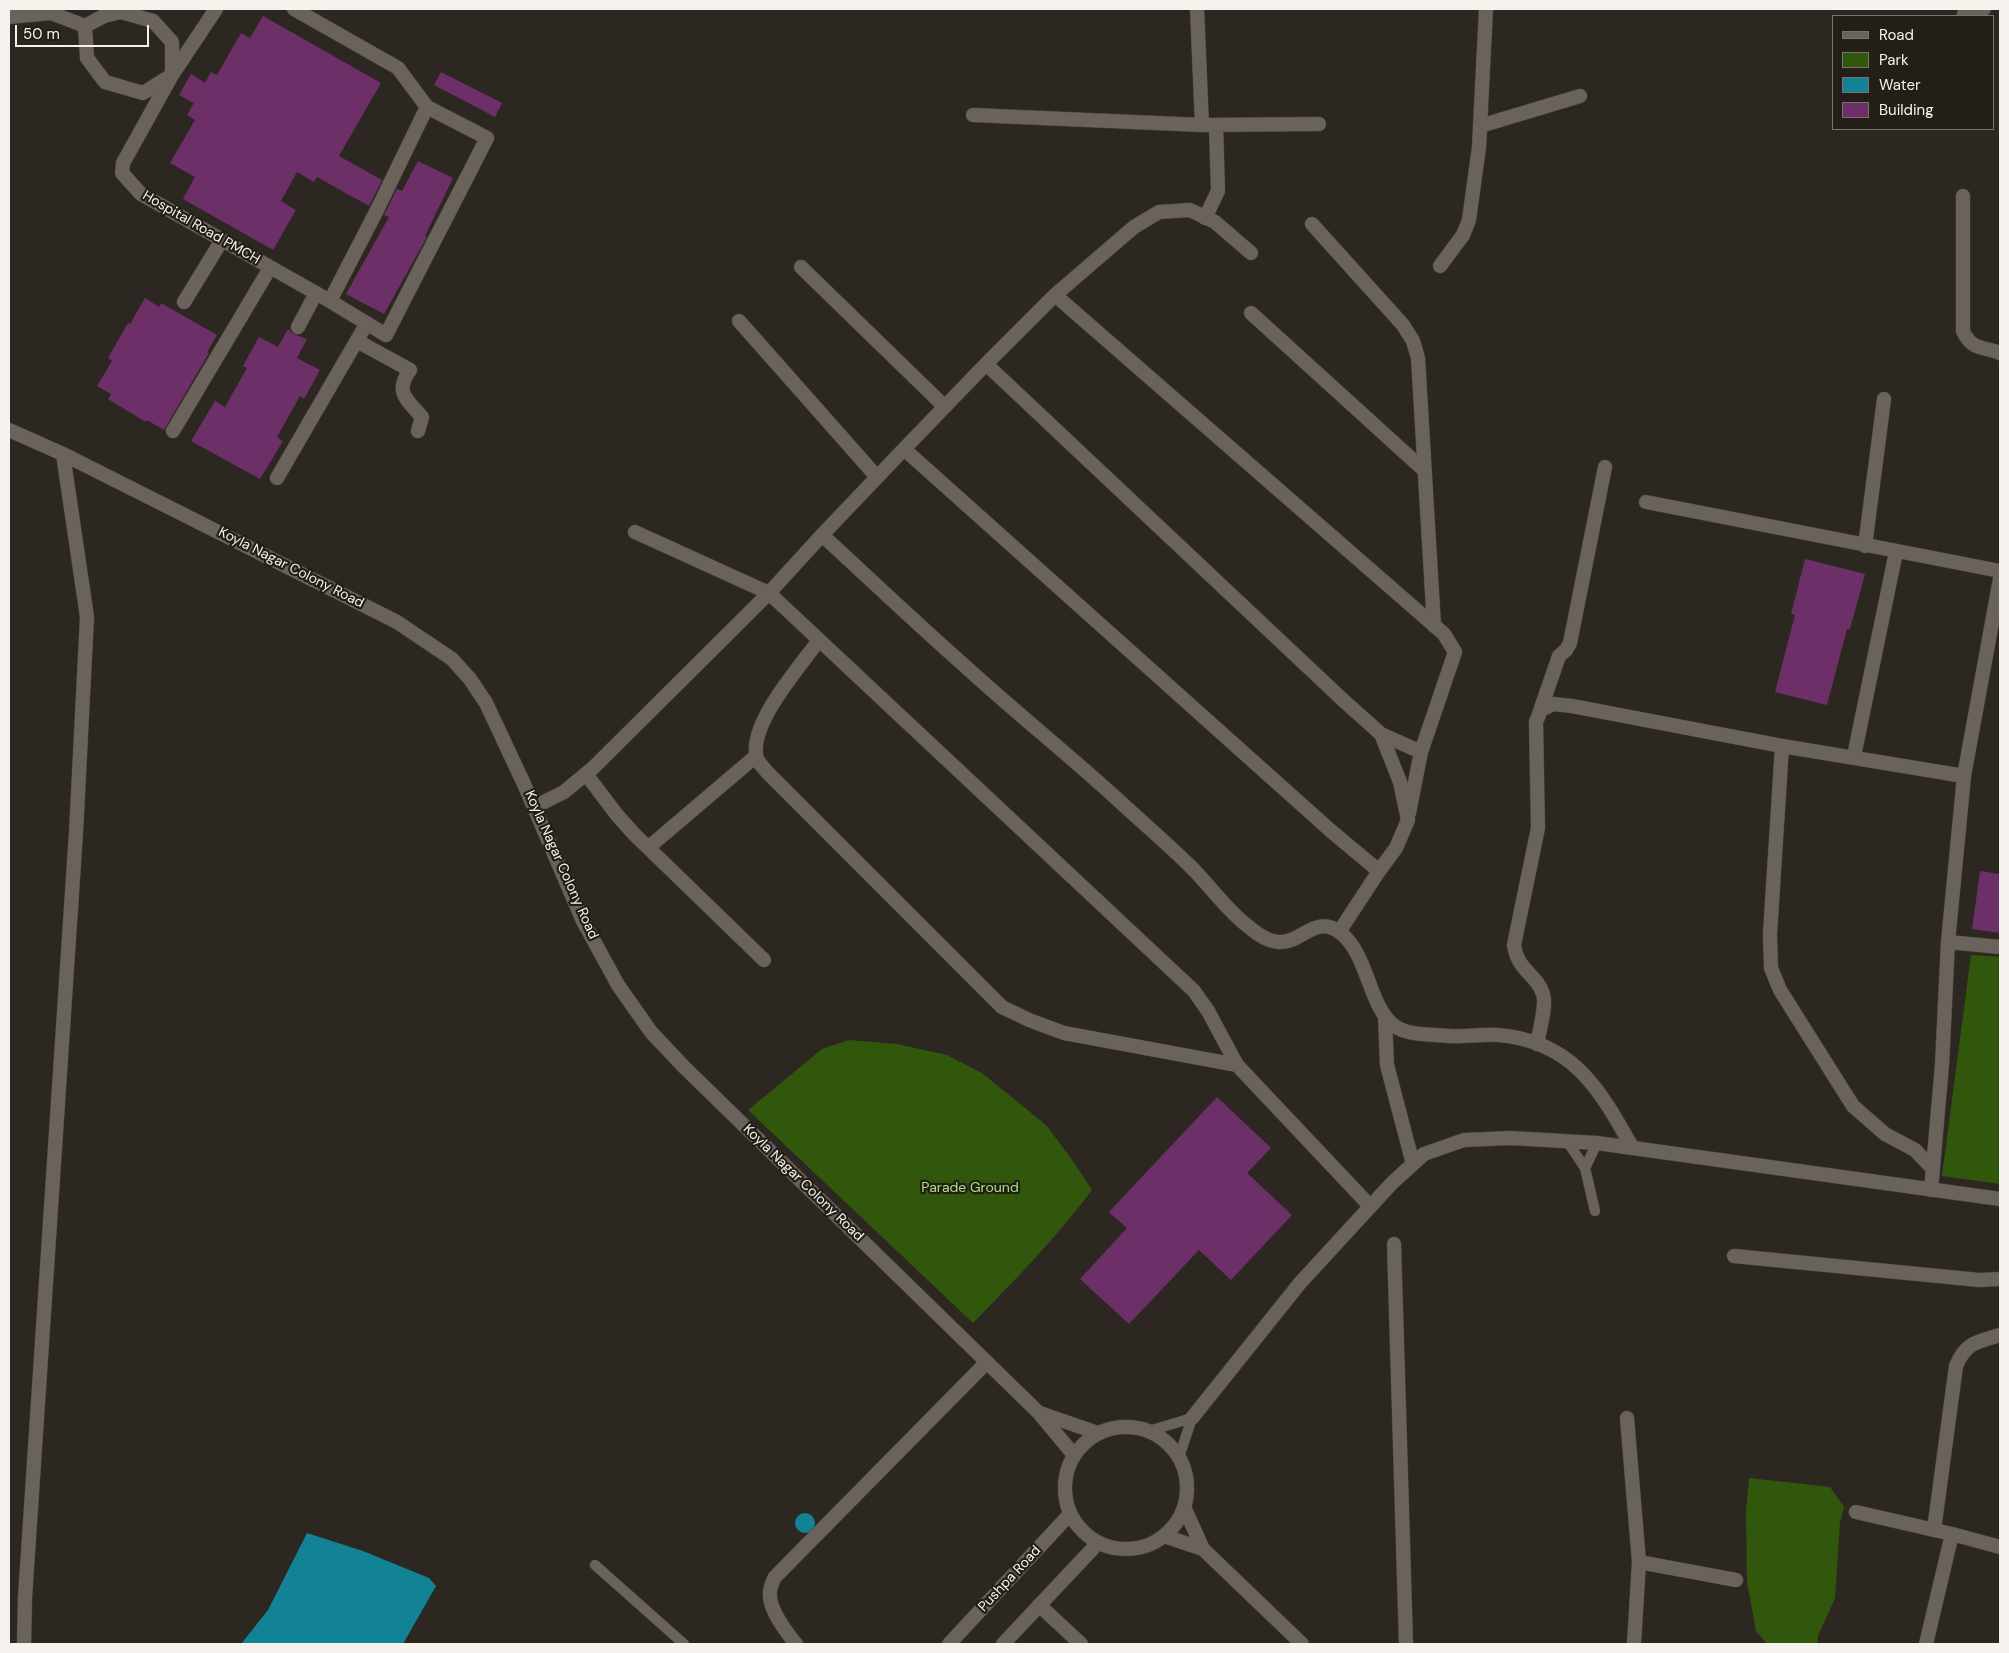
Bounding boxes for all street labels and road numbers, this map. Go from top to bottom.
street label: Hospital Road PMCH [139,188,263,268]
street label: Koyla Nagar Colony Road [215,524,367,612]
street label: Koyla Nagar Colony Road [521,788,601,942]
street label: Koyla Nagar Colony Road [739,1121,867,1245]
street label: Pushpa Road [975,1543,1045,1615]

